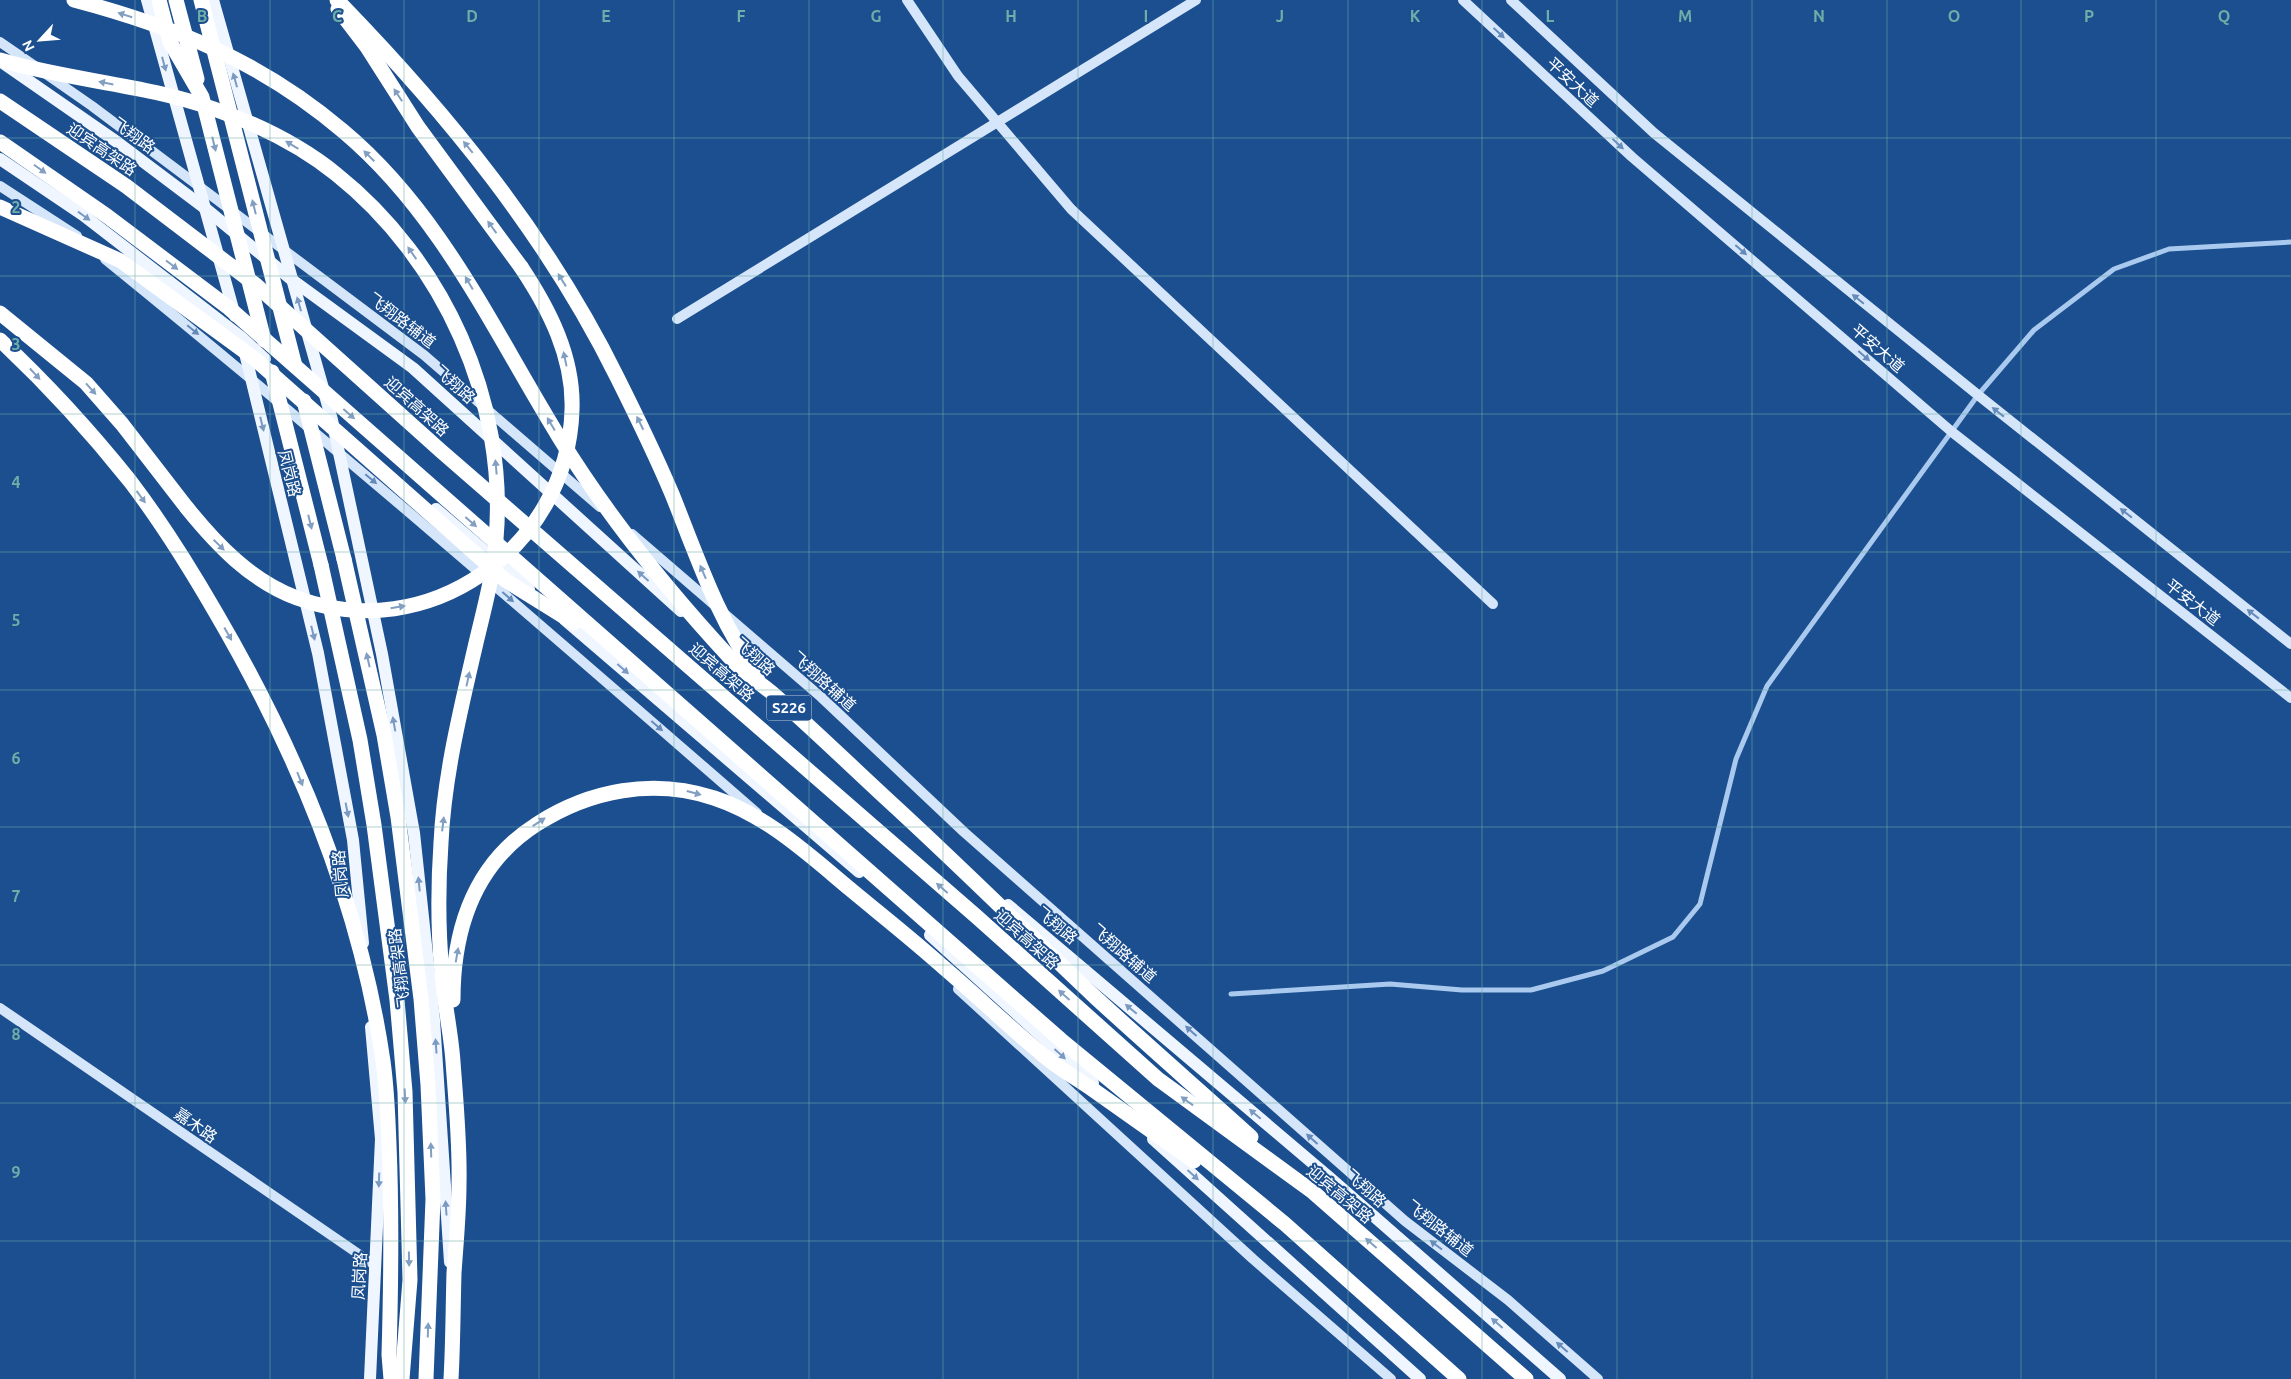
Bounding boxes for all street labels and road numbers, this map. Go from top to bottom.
street label: 平安大道 [1543,54,1603,110]
street label: 飞翔路 [109,114,159,156]
street label: 迎宾高架路 [64,119,140,179]
street label: 飞翔路辅道 [365,289,439,351]
street label: 平安大道 [1848,320,1908,376]
street label: 飞翔路 [431,361,479,407]
street label: 迎宾高架路 [381,373,453,439]
street label: 凤岗路 [275,448,305,498]
street label: 平安大道 [2162,575,2224,629]
street label: 飞翔路 [731,633,779,679]
street label: 迎宾高架路 [686,639,758,705]
street label: 飞翔路辅道 [788,648,860,714]
road number: S226 [766,696,812,720]
street label: 凤岗路 [329,849,351,899]
street label: 飞翔路 [1033,903,1081,947]
street label: 迎宾高架路 [991,906,1063,972]
street label: 飞翔路辅道 [1088,920,1160,986]
street label: 飞翔高架路 [385,927,413,1009]
street label: 嘉木路 [171,1104,221,1146]
street label: 迎宾高架路 [1304,1161,1376,1227]
street label: 飞翔路 [1342,1165,1390,1211]
street label: 飞翔路辅道 [1403,1196,1477,1260]
street label: 凤岗路 [349,1252,369,1300]

